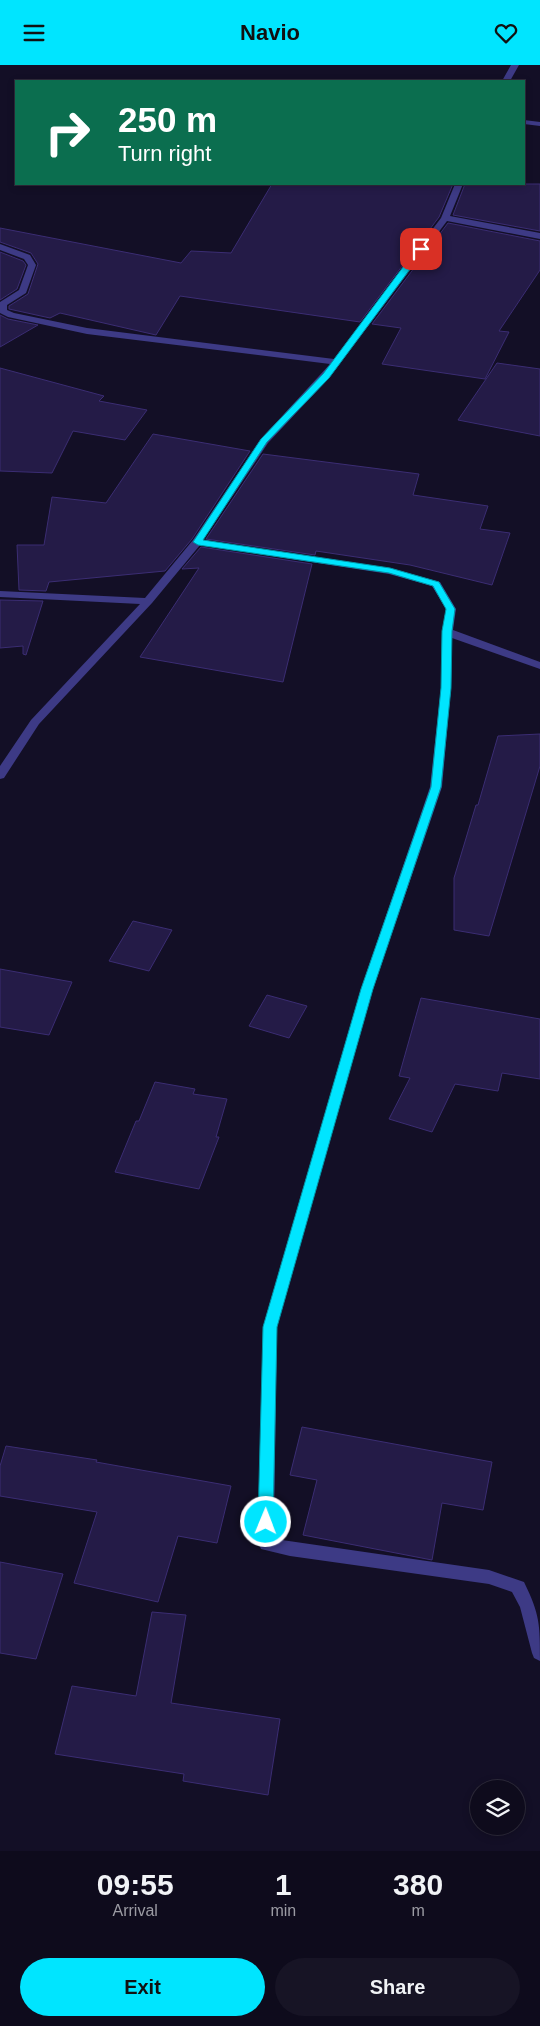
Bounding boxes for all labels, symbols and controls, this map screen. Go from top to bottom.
icon: menu [20,19,48,47]
icon: heart [492,19,520,47]
text: Navio [240,20,300,45]
icon: right [35,100,100,165]
text: 250 m [118,100,217,139]
text: Turn right [118,141,211,166]
pin [400,228,442,270]
icon: arrive [407,235,435,263]
position arrow [239,1495,291,1547]
map controls [470,1780,525,1835]
button: layers [470,1780,525,1835]
text: 09:55 [97,1868,174,1901]
text: 1 [275,1868,292,1901]
text: 380 [393,1868,443,1901]
text: Arrival [113,1902,158,1919]
text: min [270,1902,296,1919]
text: m [411,1902,425,1919]
button: Exit [20,1958,265,2016]
button: Share [275,1958,520,2016]

